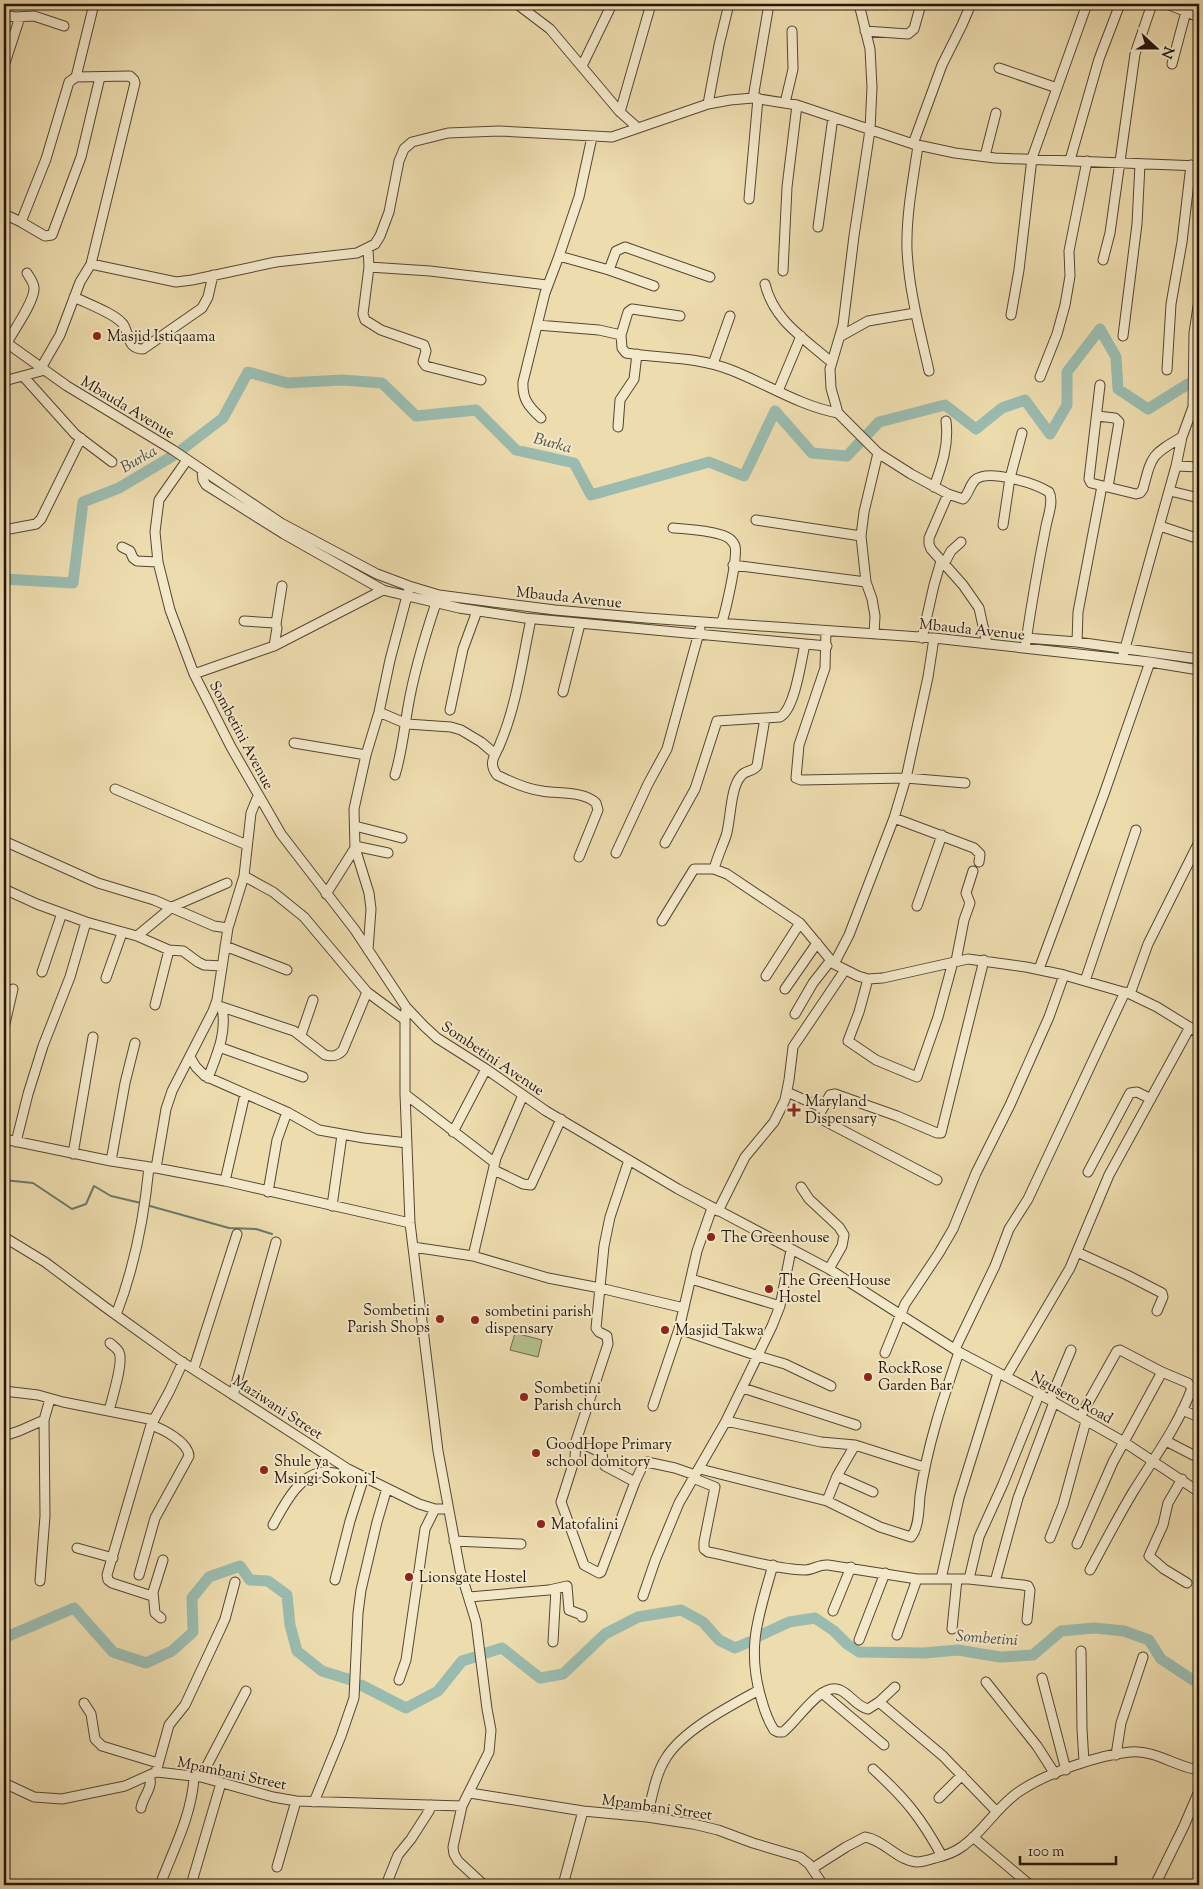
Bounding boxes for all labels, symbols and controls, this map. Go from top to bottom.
north arrow [1130,22,1180,72]
text: N [1155,43,1178,61]
place label: Masjid Istiqaama [107,327,215,348]
marker: Masjid Istiqaama [91,330,103,342]
street label: Mbauda Avenue [76,372,178,445]
water label: Burka [531,428,574,461]
water label: Burka [117,440,162,480]
street label: Mbauda Avenue [515,582,623,614]
street label: Mbauda Avenue [918,614,1026,646]
street label: Sombetini Avenue [203,678,278,794]
street label: Sombetini Avenue [436,1017,548,1102]
place label: Maryland Dispensary [805,1092,877,1130]
marker: Maryland Dispensary [787,1103,801,1117]
place label: The Greenhouse [721,1228,830,1249]
marker: The Greenhouse [705,1231,717,1243]
place label: The GreenHouse Hostel [779,1271,891,1309]
marker: The GreenHouse Hostel [763,1283,775,1295]
place label: Sombetini Parish Shops [347,1301,430,1339]
place label: sombetini parish dispensary [485,1302,592,1340]
marker: Sombetini Parish Shops [434,1313,446,1325]
marker: sombetini parish dispensary [469,1314,481,1326]
place label: Masjid Takwa [675,1321,764,1342]
marker: Masjid Takwa [659,1324,671,1336]
place label: RockRose Garden Bar [878,1359,952,1397]
street label: Ngusero Road [1026,1367,1117,1430]
street label: Maziwani Street [228,1371,326,1445]
marker: RockRose Garden Bar [862,1371,874,1383]
place label: Sombetini Parish church [534,1379,622,1417]
marker: Sombetini Parish church [518,1391,530,1403]
place label: GoodHope Primary school domitory [546,1435,672,1473]
marker: GoodHope Primary school domitory [530,1447,542,1459]
place label: Shule ya Msingi Sokoni I [274,1452,376,1490]
marker: Shule ya Msingi Sokoni I [258,1464,270,1476]
place label: Matofalini [551,1515,619,1536]
marker: Matofalini [535,1518,547,1530]
place label: Lionsgate Hostel [419,1568,527,1589]
marker: Lionsgate Hostel [403,1571,415,1583]
water label: Sombetini [955,1626,1019,1653]
street label: Mpambani Street [175,1753,288,1796]
street label: Mpambani Street [600,1790,713,1827]
scale bar [1020,1834,1117,1866]
text: 100 m [1028,1842,1065,1863]

